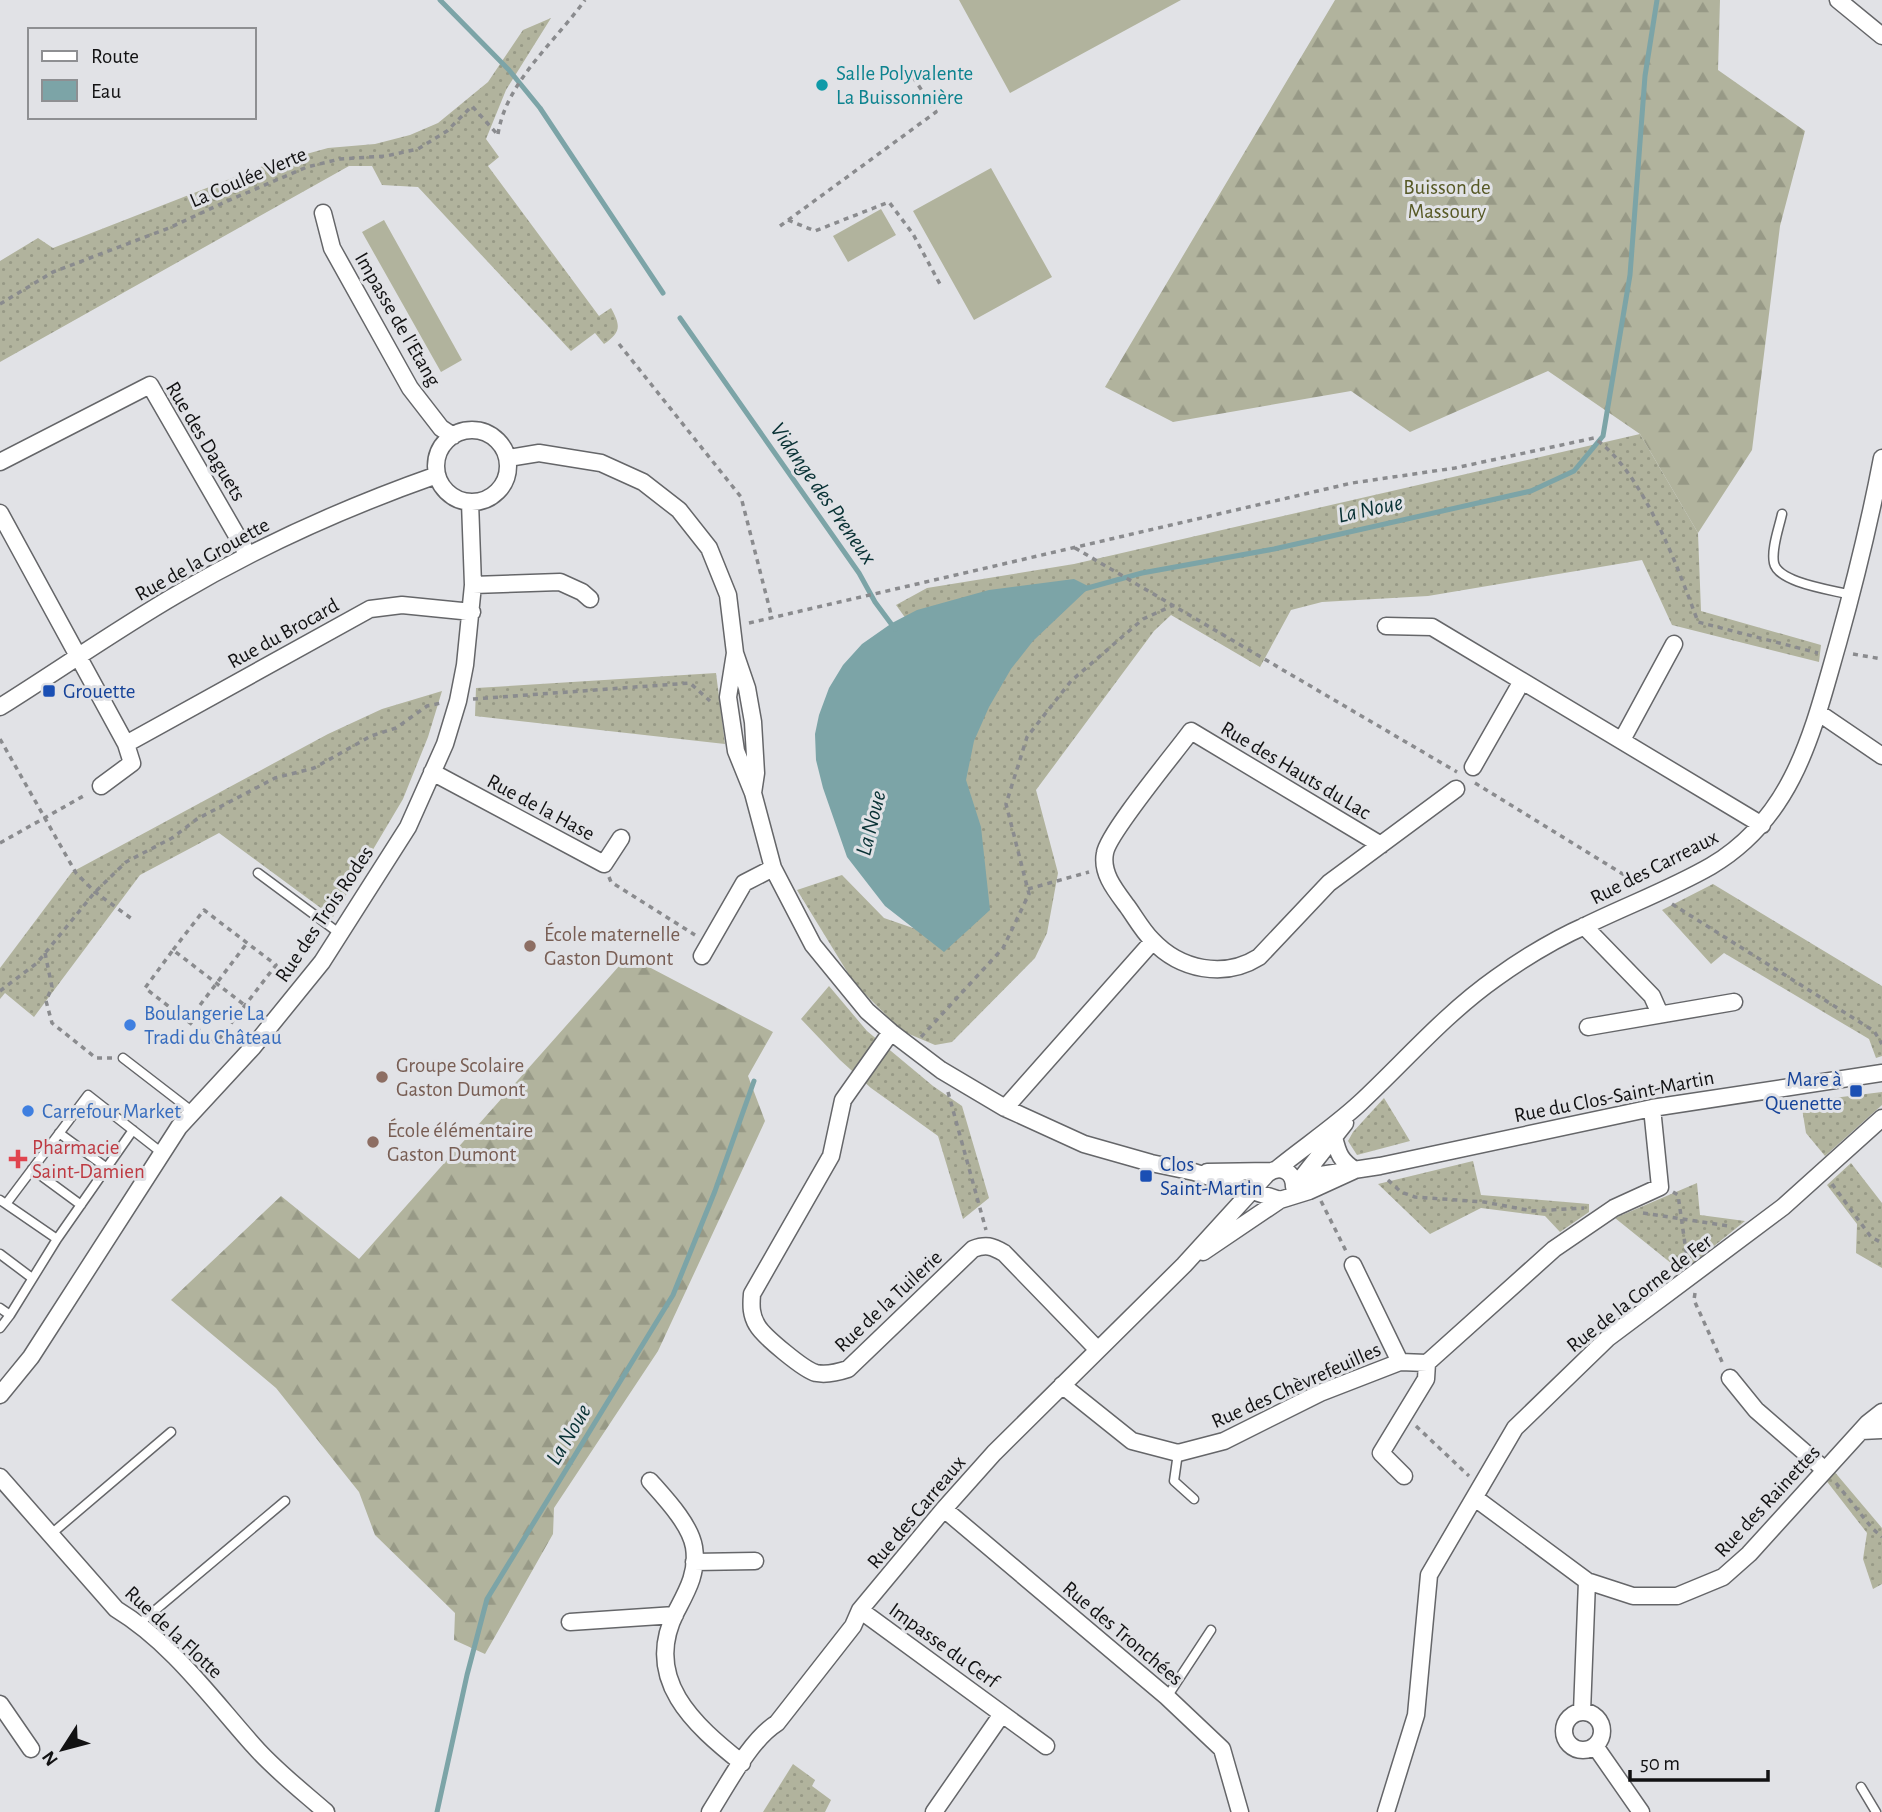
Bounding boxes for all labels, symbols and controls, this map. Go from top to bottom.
legend [28,28,256,119]
text: Route [91,46,139,67]
place label: Salle Polyvalente La Buissonnière [836,63,973,108]
marker: Salle Polyvalente La Buissonnière [814,77,830,93]
text: Eau [91,81,121,102]
street label: La Coulée Verte [187,143,310,212]
park label: Buisson de Massoury [1403,177,1491,222]
street label: Impasse de l'Etang [351,249,445,391]
street label: Rue des Daguets [162,378,249,505]
water label: Vidange des Preneux [765,419,881,570]
water label: La Noue [1336,491,1405,528]
street label: Rue de la Grouette [132,514,273,605]
street label: Rue du Brocard [224,594,342,673]
place label: Grouette [63,681,135,702]
marker: Grouette [41,683,57,699]
street label: Rue des Hauts du Lac [1217,717,1374,823]
street label: Rue de la Hase [484,770,598,845]
water label: La Noue [852,788,891,858]
street label: Rue des Carreaux [1587,826,1721,909]
street label: Rue des Trois Rodes [271,843,378,986]
place label: École maternelle Gaston Dumont [544,922,680,969]
marker: École maternelle Gaston Dumont [522,938,538,954]
place label: Boulangerie La Tradi du Château [144,1003,282,1048]
marker: Boulangerie La Tradi du Château [122,1017,138,1033]
place label: Groupe Scolaire Gaston Dumont [396,1055,525,1100]
street label: Rue du Clos-Saint-Martin [1512,1067,1716,1126]
marker: Groupe Scolaire Gaston Dumont [374,1069,390,1085]
place label: Mare à Quenette [1765,1069,1842,1114]
marker: Mare à Quenette [1848,1083,1864,1099]
place label: Carrefour Market [42,1101,181,1122]
marker: Carrefour Market [20,1103,36,1119]
place label: École élémentaire Gaston Dumont [387,1118,533,1165]
marker: École élémentaire Gaston Dumont [365,1134,381,1150]
place label: Pharmacie Saint-Damien [32,1137,145,1182]
marker: Pharmacie Saint-Damien [10,1151,26,1167]
place label: Clos Saint-Martin [1160,1154,1263,1199]
marker: Clos Saint-Martin [1138,1168,1154,1184]
street label: Rue de la Corne de Fer [1563,1230,1716,1356]
street label: Rue de la Tuilerie [831,1246,946,1356]
street label: Rue des Chèvrefeuilles [1208,1339,1384,1432]
water label: La Noue [542,1400,596,1469]
street label: Rue des Rainettes [1711,1442,1824,1561]
street label: Rue des Carreaux [863,1452,969,1573]
street label: Rue des Tronchées [1059,1577,1187,1690]
street label: Rue de la Flotte [121,1582,226,1683]
street label: Impasse du Cerf [885,1599,1004,1693]
north arrow [28,1714,98,1784]
scale bar [1630,1738,1768,1782]
text: N [39,1747,62,1769]
text: 50 m [1640,1753,1680,1774]

